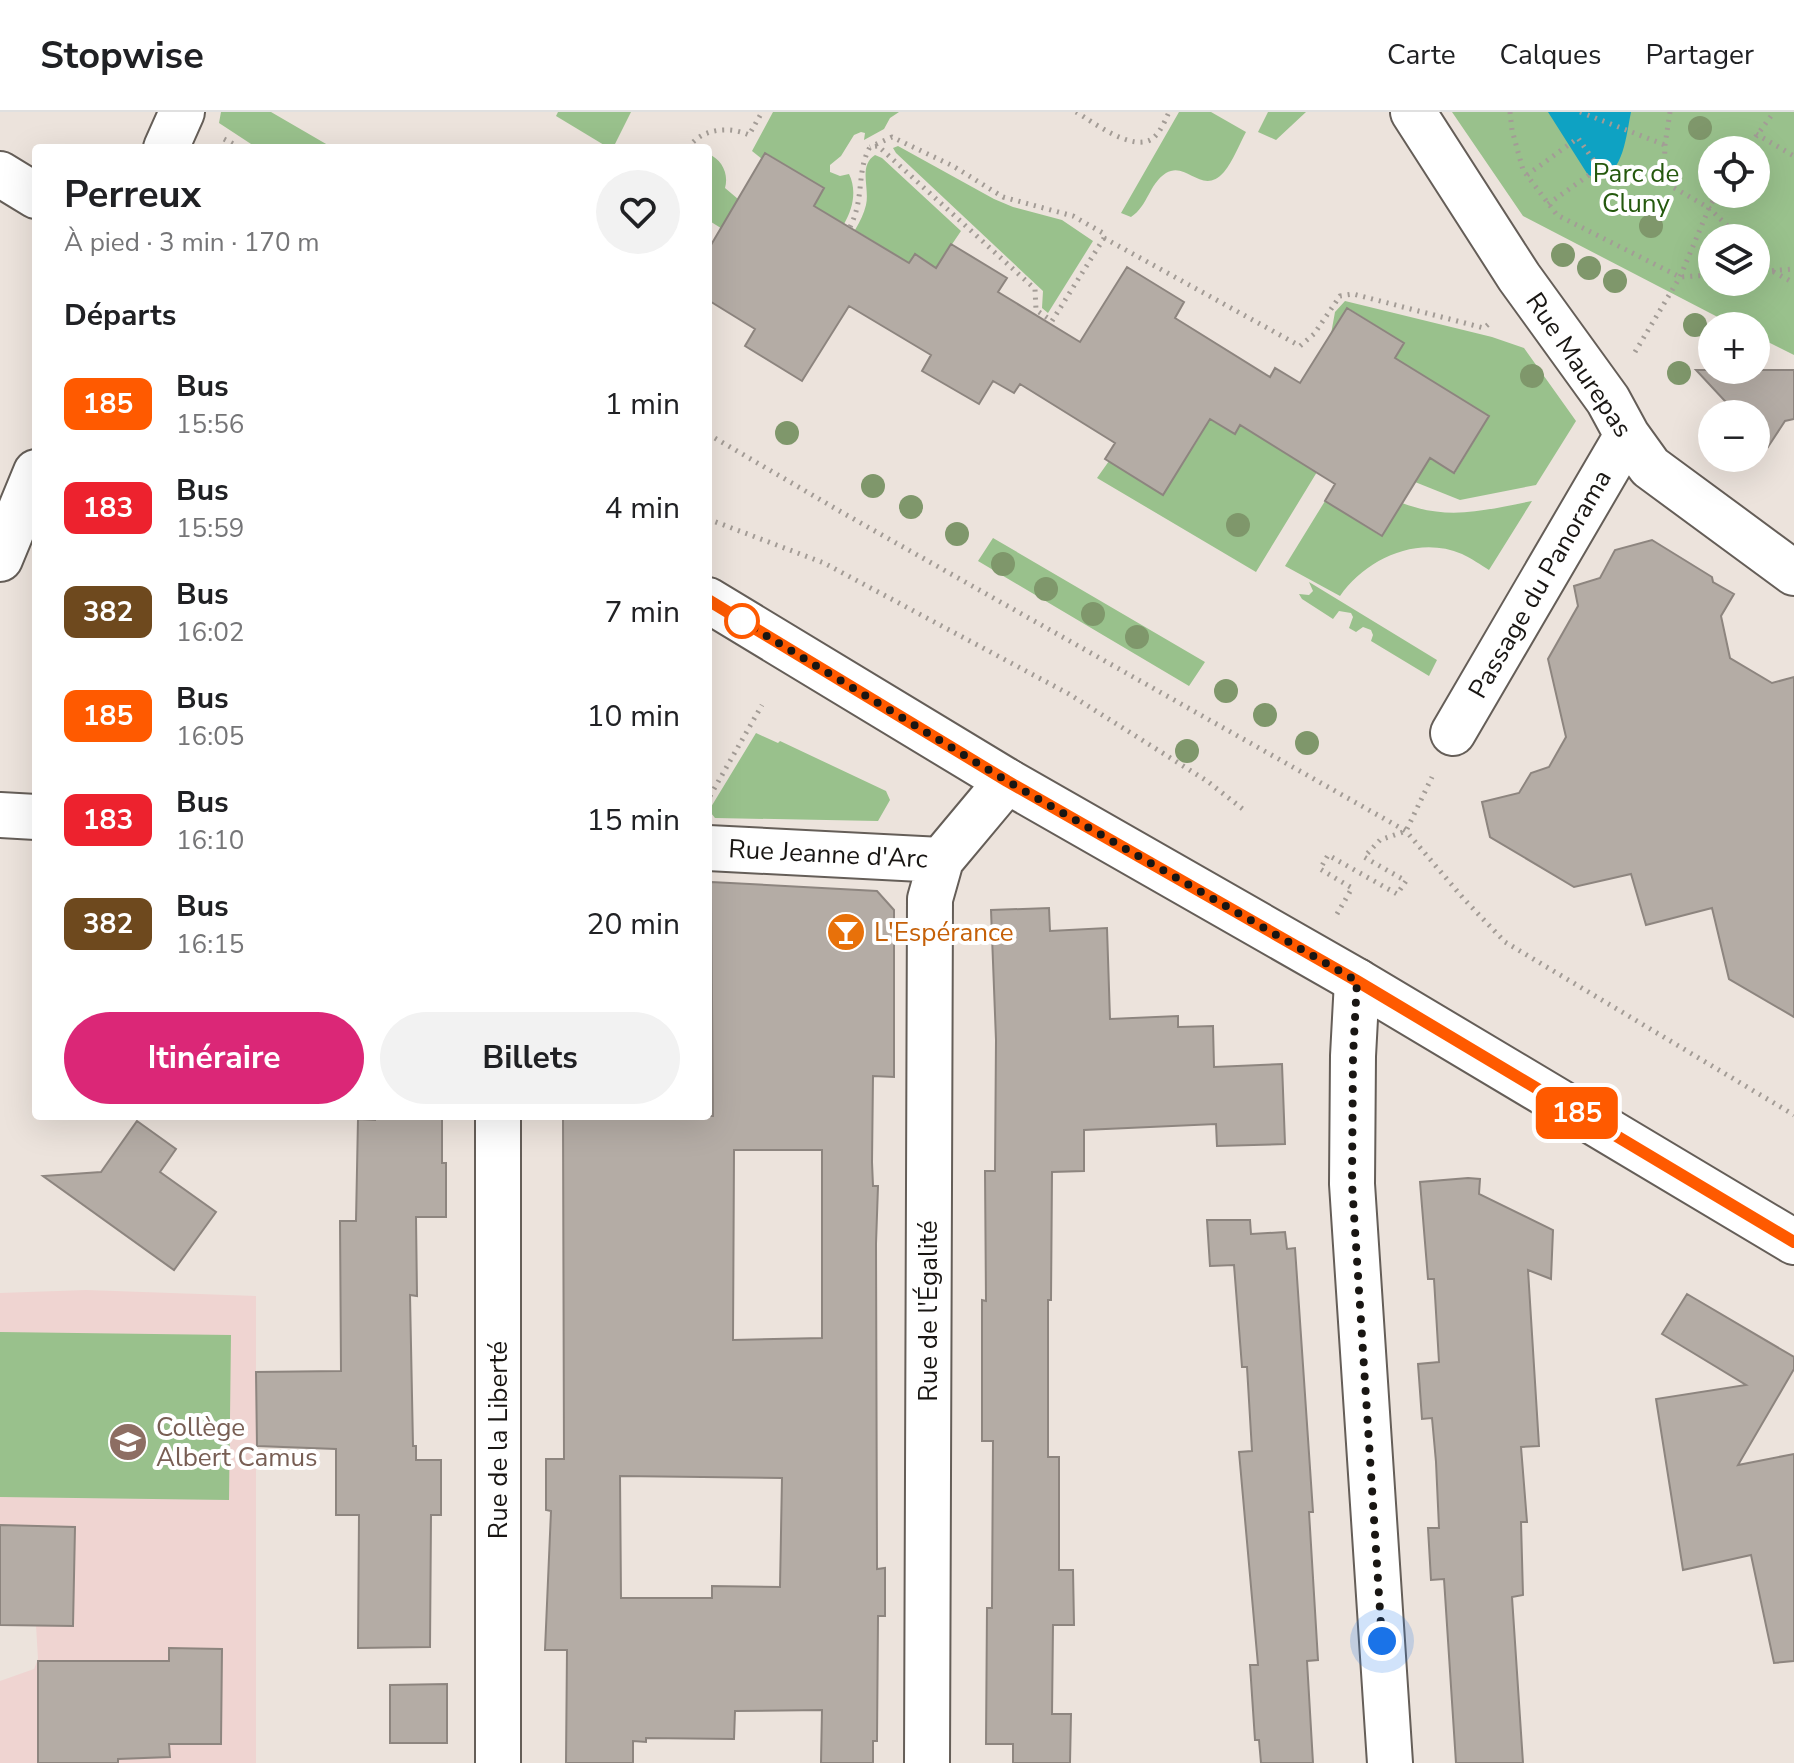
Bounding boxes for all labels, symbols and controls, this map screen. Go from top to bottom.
text: Stopwise [40,30,204,81]
text: Carte [1387,36,1456,74]
text: Calques [1500,36,1601,74]
text: Partager [1645,36,1754,74]
map controls [1698,136,1770,472]
button: locate [1698,136,1770,208]
park label: Parc de Cluny [1593,156,1679,221]
text: Perreux [64,169,201,220]
button: heart [596,170,680,254]
button: layers [1698,224,1770,296]
text: À pied · 3 min · 170 m [64,225,319,260]
street label: Rue Maurepas [1518,286,1640,444]
text: Départs [64,295,176,336]
button: + [1698,312,1770,384]
text: Bus [176,366,229,407]
text: 1 min [605,384,680,425]
text: 185 [83,385,133,423]
button: − [1698,400,1770,472]
text: 15:56 [176,407,244,442]
street label: Passage du Panorama [1460,463,1620,705]
text: Bus [176,470,229,511]
text: 4 min [605,488,680,529]
text: 183 [83,489,133,527]
text: 15:59 [176,511,244,546]
text: Bus [176,574,229,615]
text: 7 min [605,592,680,633]
text: 382 [83,593,133,631]
unlabelled marker [725,604,759,638]
text: 16:02 [176,615,244,650]
text: Bus [176,678,229,719]
text: 10 min [587,696,680,737]
text: 185 [83,697,133,735]
text: 16:05 [176,719,244,754]
text: Bus [176,782,229,823]
text: 15 min [587,800,680,841]
text: 183 [83,801,133,839]
text: 16:10 [176,823,244,858]
street label: Rue Jeanne d'Arc [727,831,929,877]
text: Bus [176,886,229,927]
text: 20 min [587,904,680,945]
text: 382 [83,905,133,943]
bar icon: L'Espérance [825,911,867,953]
place label: L'Espérance [874,915,1014,950]
text: 16:15 [176,927,244,962]
button: Itinéraire [64,1012,364,1104]
button: Billets [380,1012,680,1104]
line badge: 185 [1531,1087,1623,1139]
text: 185 [1552,1094,1602,1132]
street label: Rue de l'Égalité [911,1220,946,1402]
street label: Rue de la Liberté [481,1341,516,1539]
place label: Collège Albert Camus [156,1410,318,1475]
school or university icon: Collège Albert Camus [107,1421,149,1463]
your location [1362,1621,1402,1661]

